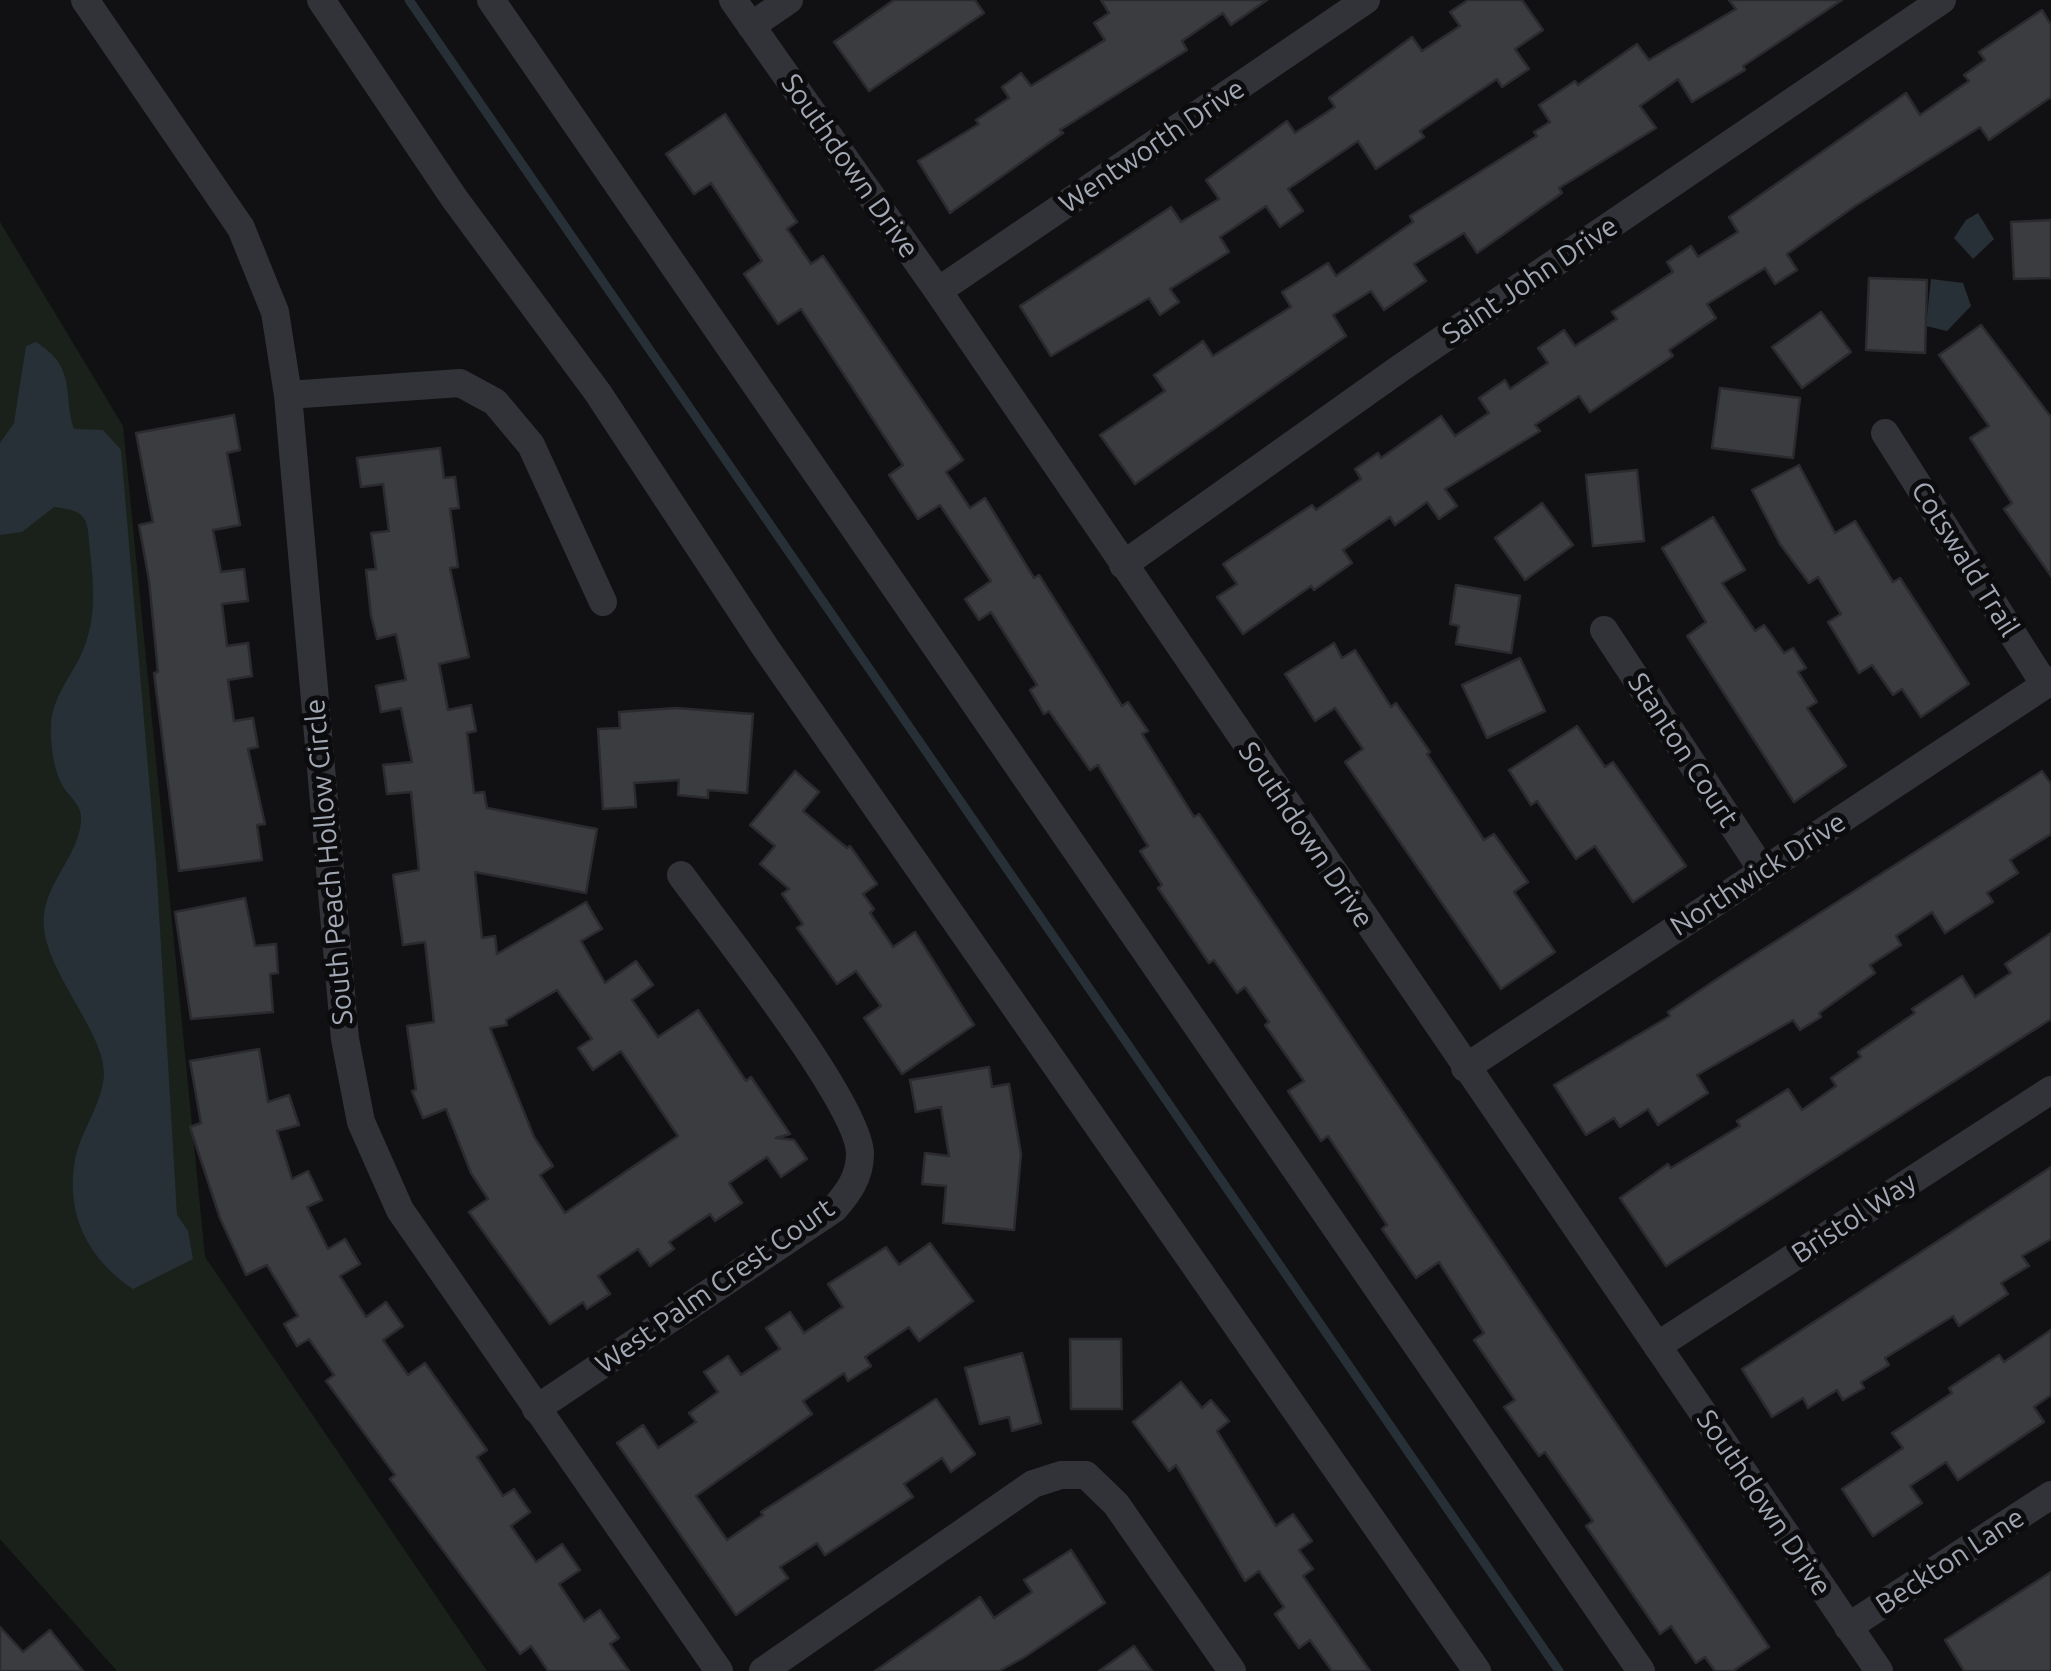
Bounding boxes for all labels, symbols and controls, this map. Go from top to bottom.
street label: Southdown Drive [774,67,926,265]
street label: Wentworth Drive [1053,72,1251,220]
street label: Saint John Drive [1436,209,1624,351]
street label: Cotswald Trail [1904,475,2026,643]
street label: Stanton Court [1621,667,1745,833]
street label: South Peach Hollow Circle [298,697,360,1027]
street label: Southdown Drive [1231,736,1381,934]
street label: Northwick Drive [1664,805,1852,943]
street label: Bristol Way [1785,1165,1923,1271]
street label: West Palm Crest Court [589,1191,841,1381]
street label: Southdown Drive [1689,1404,1839,1602]
street label: Beckton Lane [1869,1501,2031,1621]

